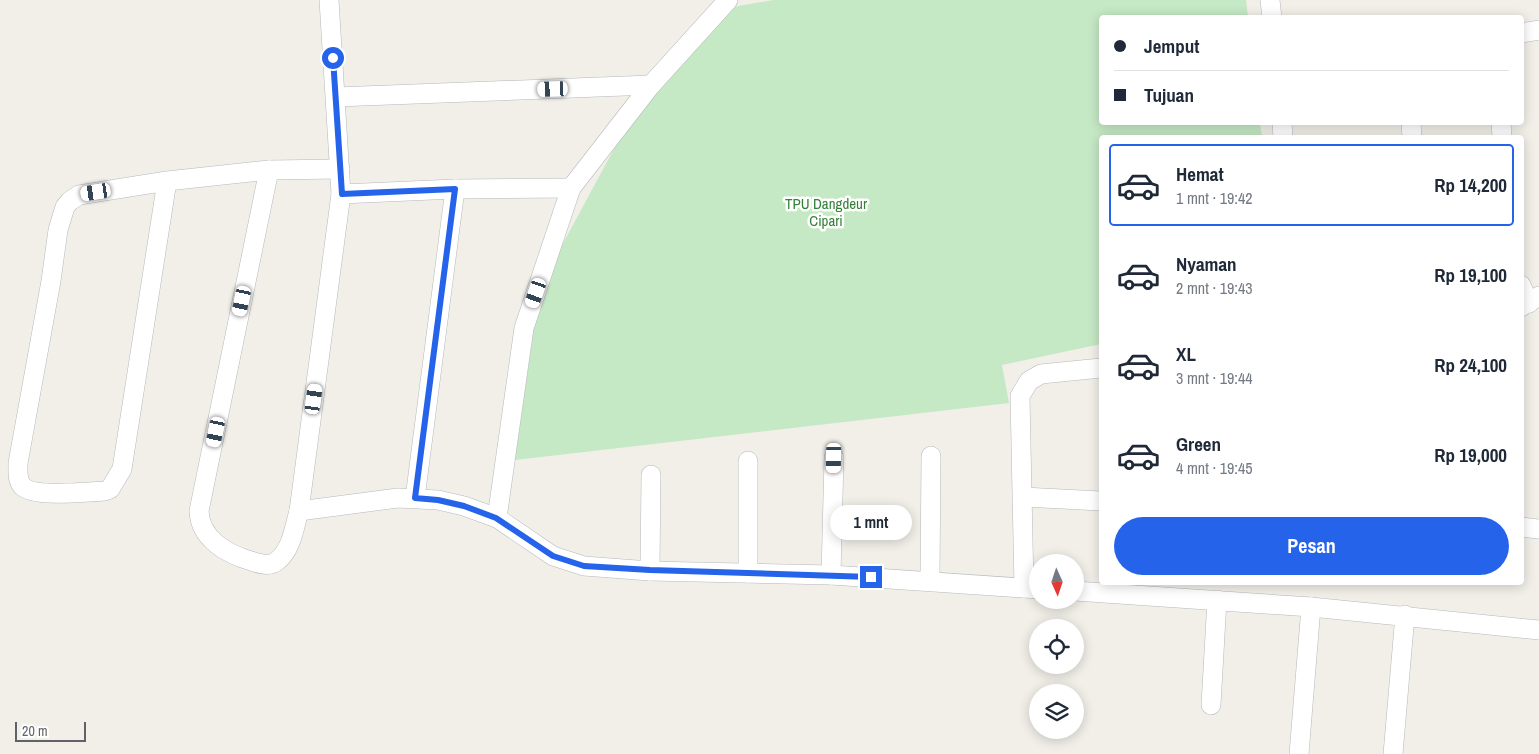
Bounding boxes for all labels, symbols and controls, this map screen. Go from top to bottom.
text: Jemput [1144,33,1199,59]
route start [322,47,344,69]
car [537,81,568,97]
text: Tujuan [1144,82,1194,108]
text: Hemat [1176,161,1224,187]
icon: car [1116,163,1161,208]
text: Rp 14,200 [1434,172,1507,198]
car [80,182,111,202]
text: 1 mnt · 19:42 [1176,187,1253,209]
park label: TPU Dangdeur Cipari [785,193,867,231]
text: Nyaman [1176,251,1237,277]
icon: car [1116,253,1161,298]
text: Rp 19,100 [1434,262,1507,288]
car [524,276,547,310]
text: 2 mnt · 19:43 [1176,277,1253,299]
car [231,285,252,317]
text: XL [1176,341,1196,367]
icon: car [1116,343,1161,388]
text: Rp 24,100 [1434,352,1507,378]
text: 3 mnt · 19:44 [1176,367,1253,389]
car [304,383,323,415]
car [205,416,226,448]
text: Green [1176,431,1221,457]
icon: car [1116,433,1161,478]
text: Rp 19,000 [1434,442,1507,468]
car [826,443,841,473]
text: 4 mnt · 19:45 [1176,457,1253,479]
callout: 1 mnt [830,504,912,540]
text: 1 mnt [854,511,889,533]
button: Pesan [1114,517,1509,575]
north arrow [1029,554,1084,609]
map controls [1029,554,1084,739]
route end [860,566,882,588]
button: locate [1029,619,1084,674]
button: layers [1029,684,1084,739]
scale bar [15,719,86,742]
text: 20 m [22,722,48,740]

